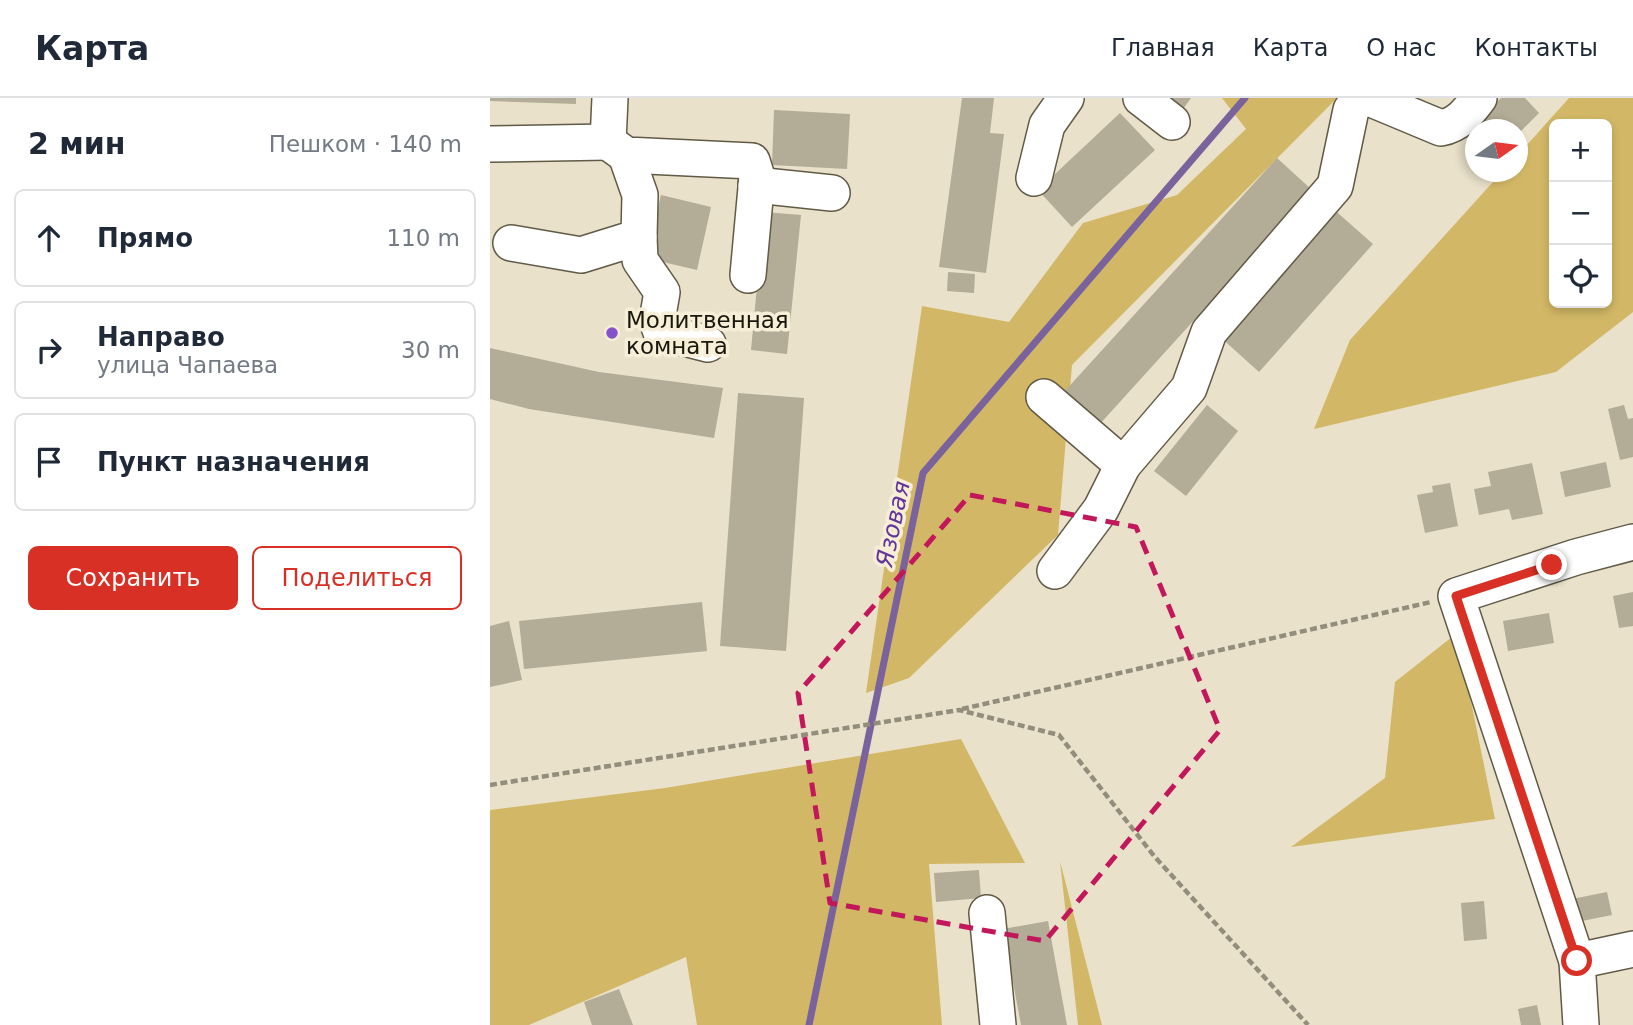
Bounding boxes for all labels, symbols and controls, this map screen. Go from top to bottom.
text: Карта [35,29,149,68]
text: Главная [1111,34,1215,62]
text: Карта [1253,34,1328,62]
text: О нас [1366,34,1436,62]
text: Контакты [1474,34,1598,62]
north arrow [1465,119,1528,182]
map controls [1549,119,1612,308]
button: + [1549,119,1612,182]
text: 2 мин [28,126,126,161]
text: Пешком · 140 m [269,131,462,157]
button: − [1549,182,1612,245]
icon: ahead [30,219,68,257]
text: Прямо [97,223,193,253]
text: 110 m [386,225,460,251]
button: locate [1549,245,1612,308]
place label: Молитвенная комната [626,307,789,359]
text: Направо [97,322,225,352]
marker: Молитвенная комната [604,325,620,341]
icon: right [30,331,68,369]
text: 30 m [401,337,460,363]
text: улица Чапаева [97,352,278,378]
icon: arrive [30,443,68,481]
text: Пункт назначения [97,447,370,477]
water label: Язовая [870,478,916,571]
button: Сохранить [28,546,238,610]
button: Поделиться [252,546,462,610]
route end [1536,549,1567,580]
route start [1561,945,1592,976]

